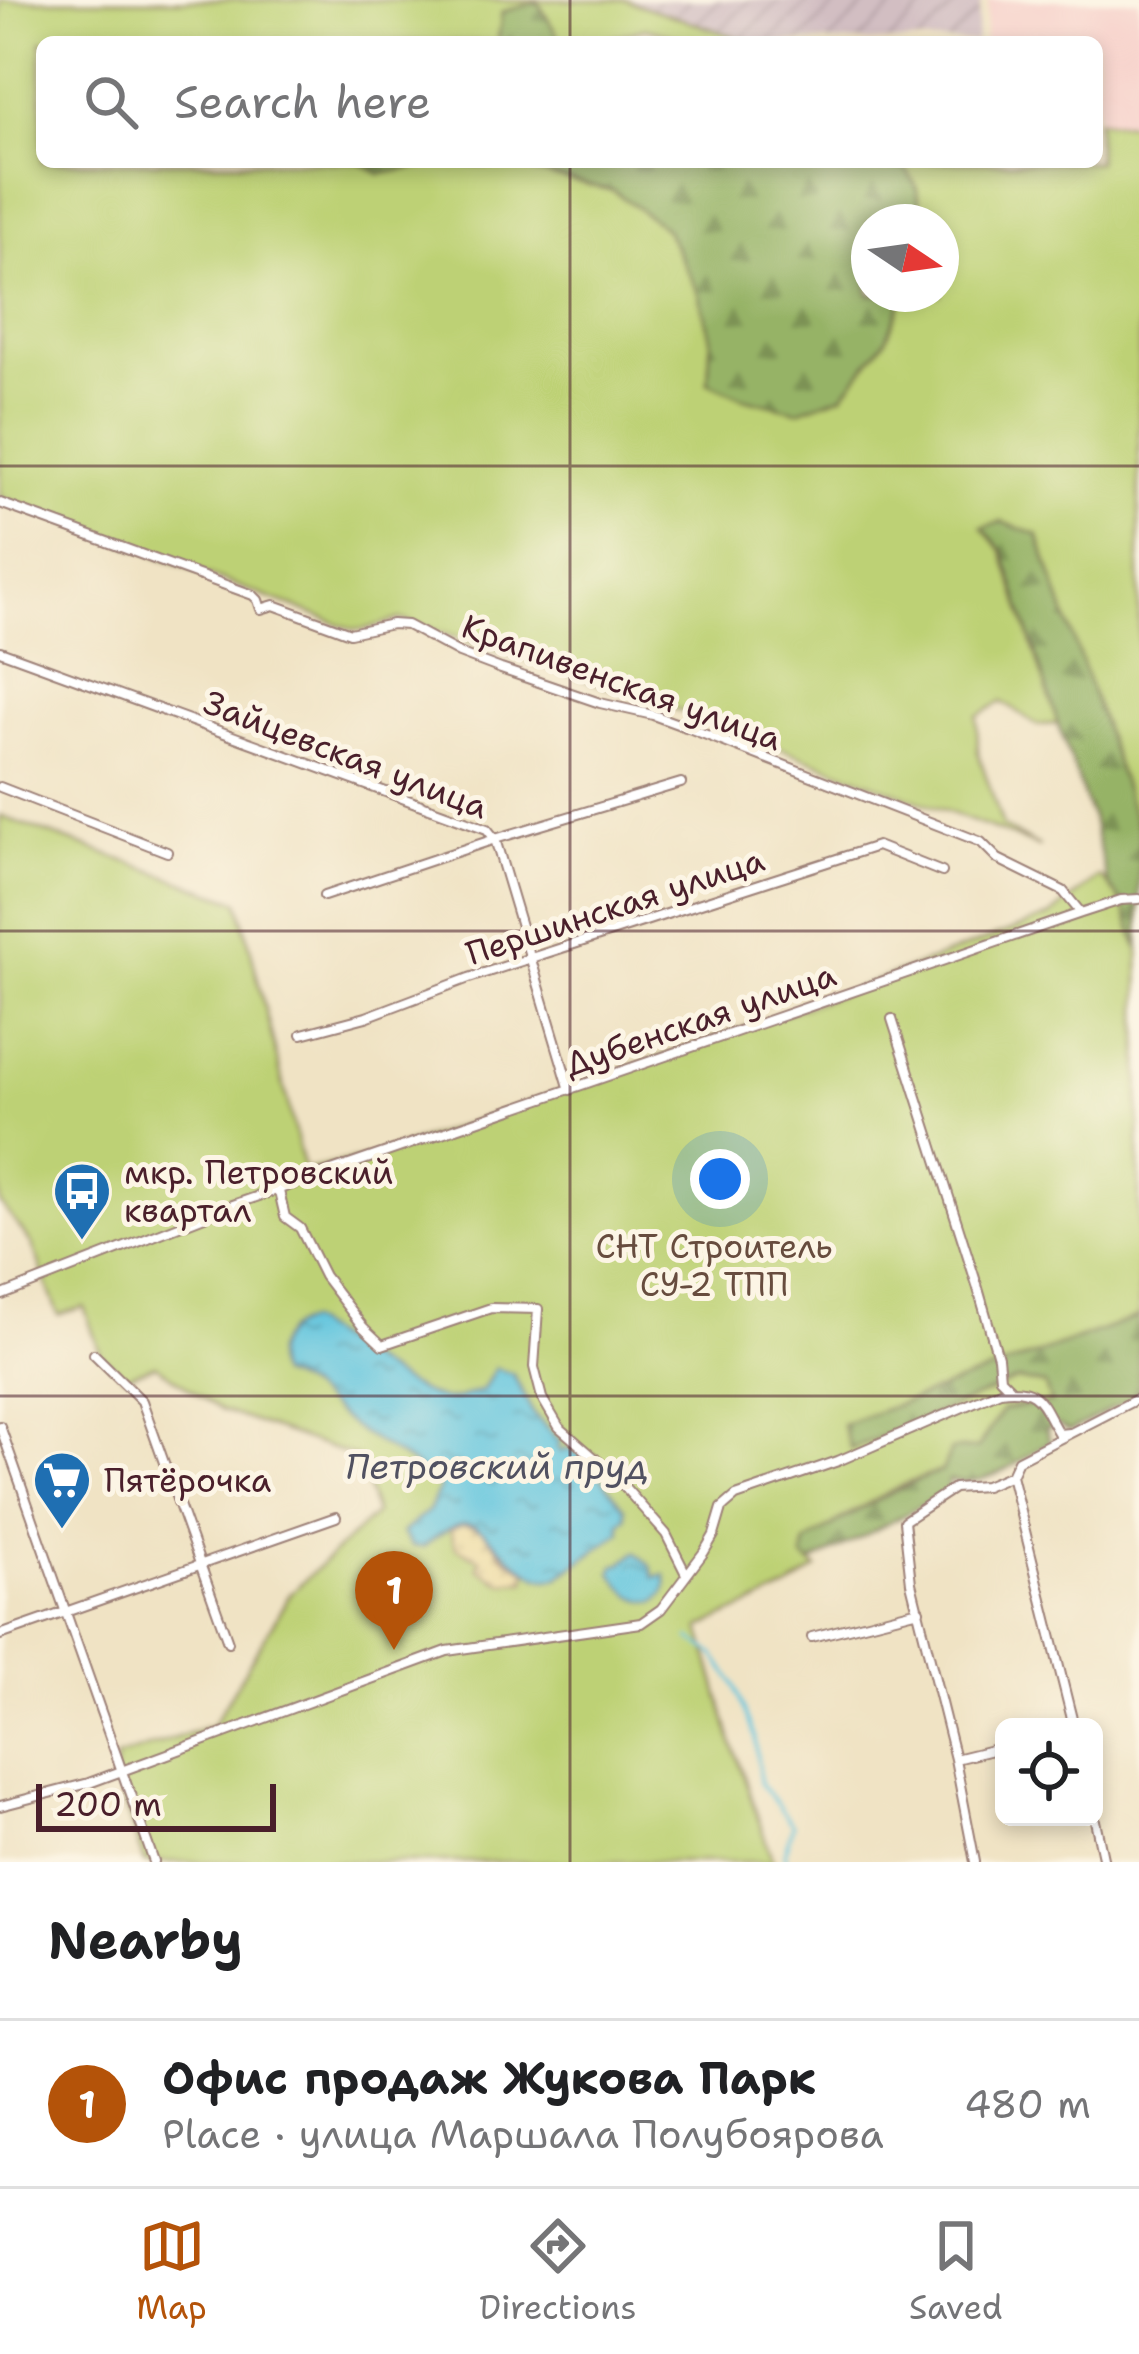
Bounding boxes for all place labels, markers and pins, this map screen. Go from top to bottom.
place label: мкр. Петровский квартал [124,1150,393,1233]
bus stop icon: мкр. Петровский квартал [51,1160,113,1242]
supermarket icon: Пятёрочка [31,1449,93,1531]
place label: Пятёрочка [104,1458,271,1503]
pin: 1 [355,1551,433,1650]

